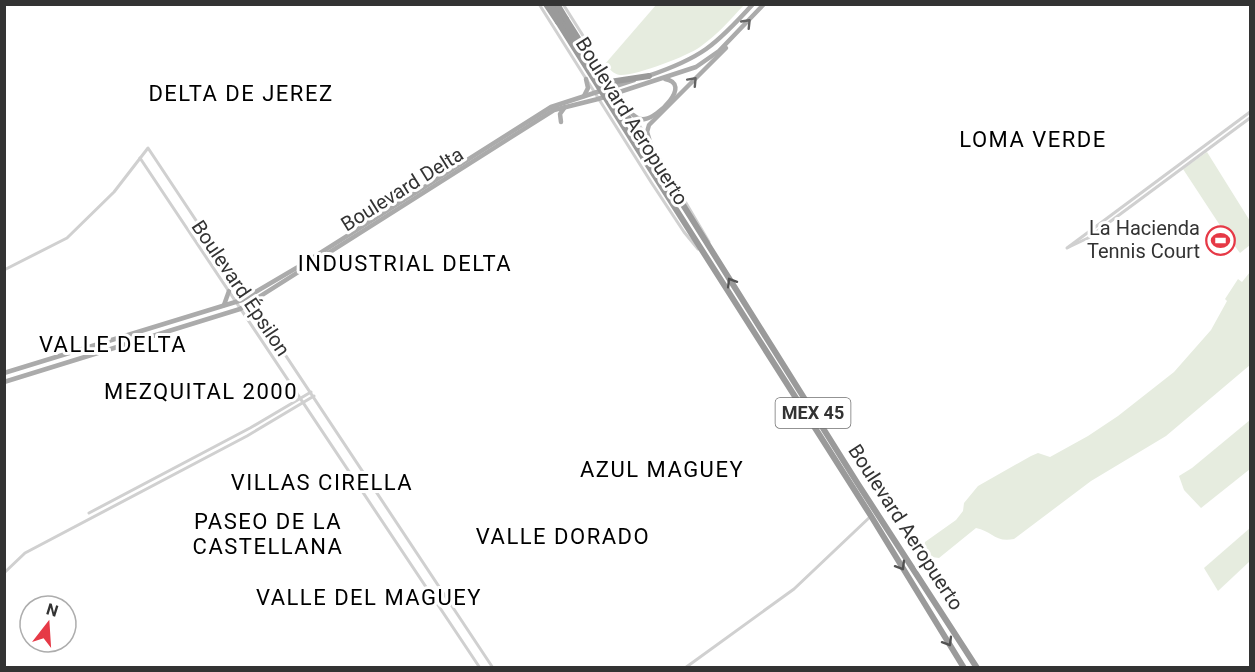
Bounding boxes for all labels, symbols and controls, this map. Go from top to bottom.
one-way arrow [740,19,751,30]
street label: Boulevard Aeropuerto [571,33,693,209]
one-way arrow [686,78,697,88]
district label: DELTA DE JEREZ [148,81,334,106]
district label: LOMA VERDE [959,127,1107,152]
street label: Boulevard Delta [336,142,468,236]
street label: Boulevard Épsilon [187,216,295,360]
place label: La Hacienda Tennis Court [1087,216,1200,263]
sports icon: La Hacienda Tennis Court [1205,224,1237,256]
district label: INDUSTRIAL DELTA [298,251,512,276]
one-way arrow [727,278,739,288]
district label: VALLE DELTA [39,332,187,357]
district label: MEZQUITAL 2000 [104,379,298,404]
road number: MEX 45 [776,398,850,428]
street label: Boulevard Aeropuerto [843,440,969,614]
district label: AZUL MAGUEY [580,457,744,482]
district label: VILLAS CIRELLA [231,470,413,495]
district label: PASEO DE LA CASTELLANA [193,509,343,559]
district label: VALLE DORADO [476,524,650,549]
one-way arrow [894,560,906,570]
district label: VALLE DEL MAGUEY [256,585,482,610]
north arrow [18,594,78,654]
text: N [44,599,60,621]
one-way arrow [941,636,953,646]

